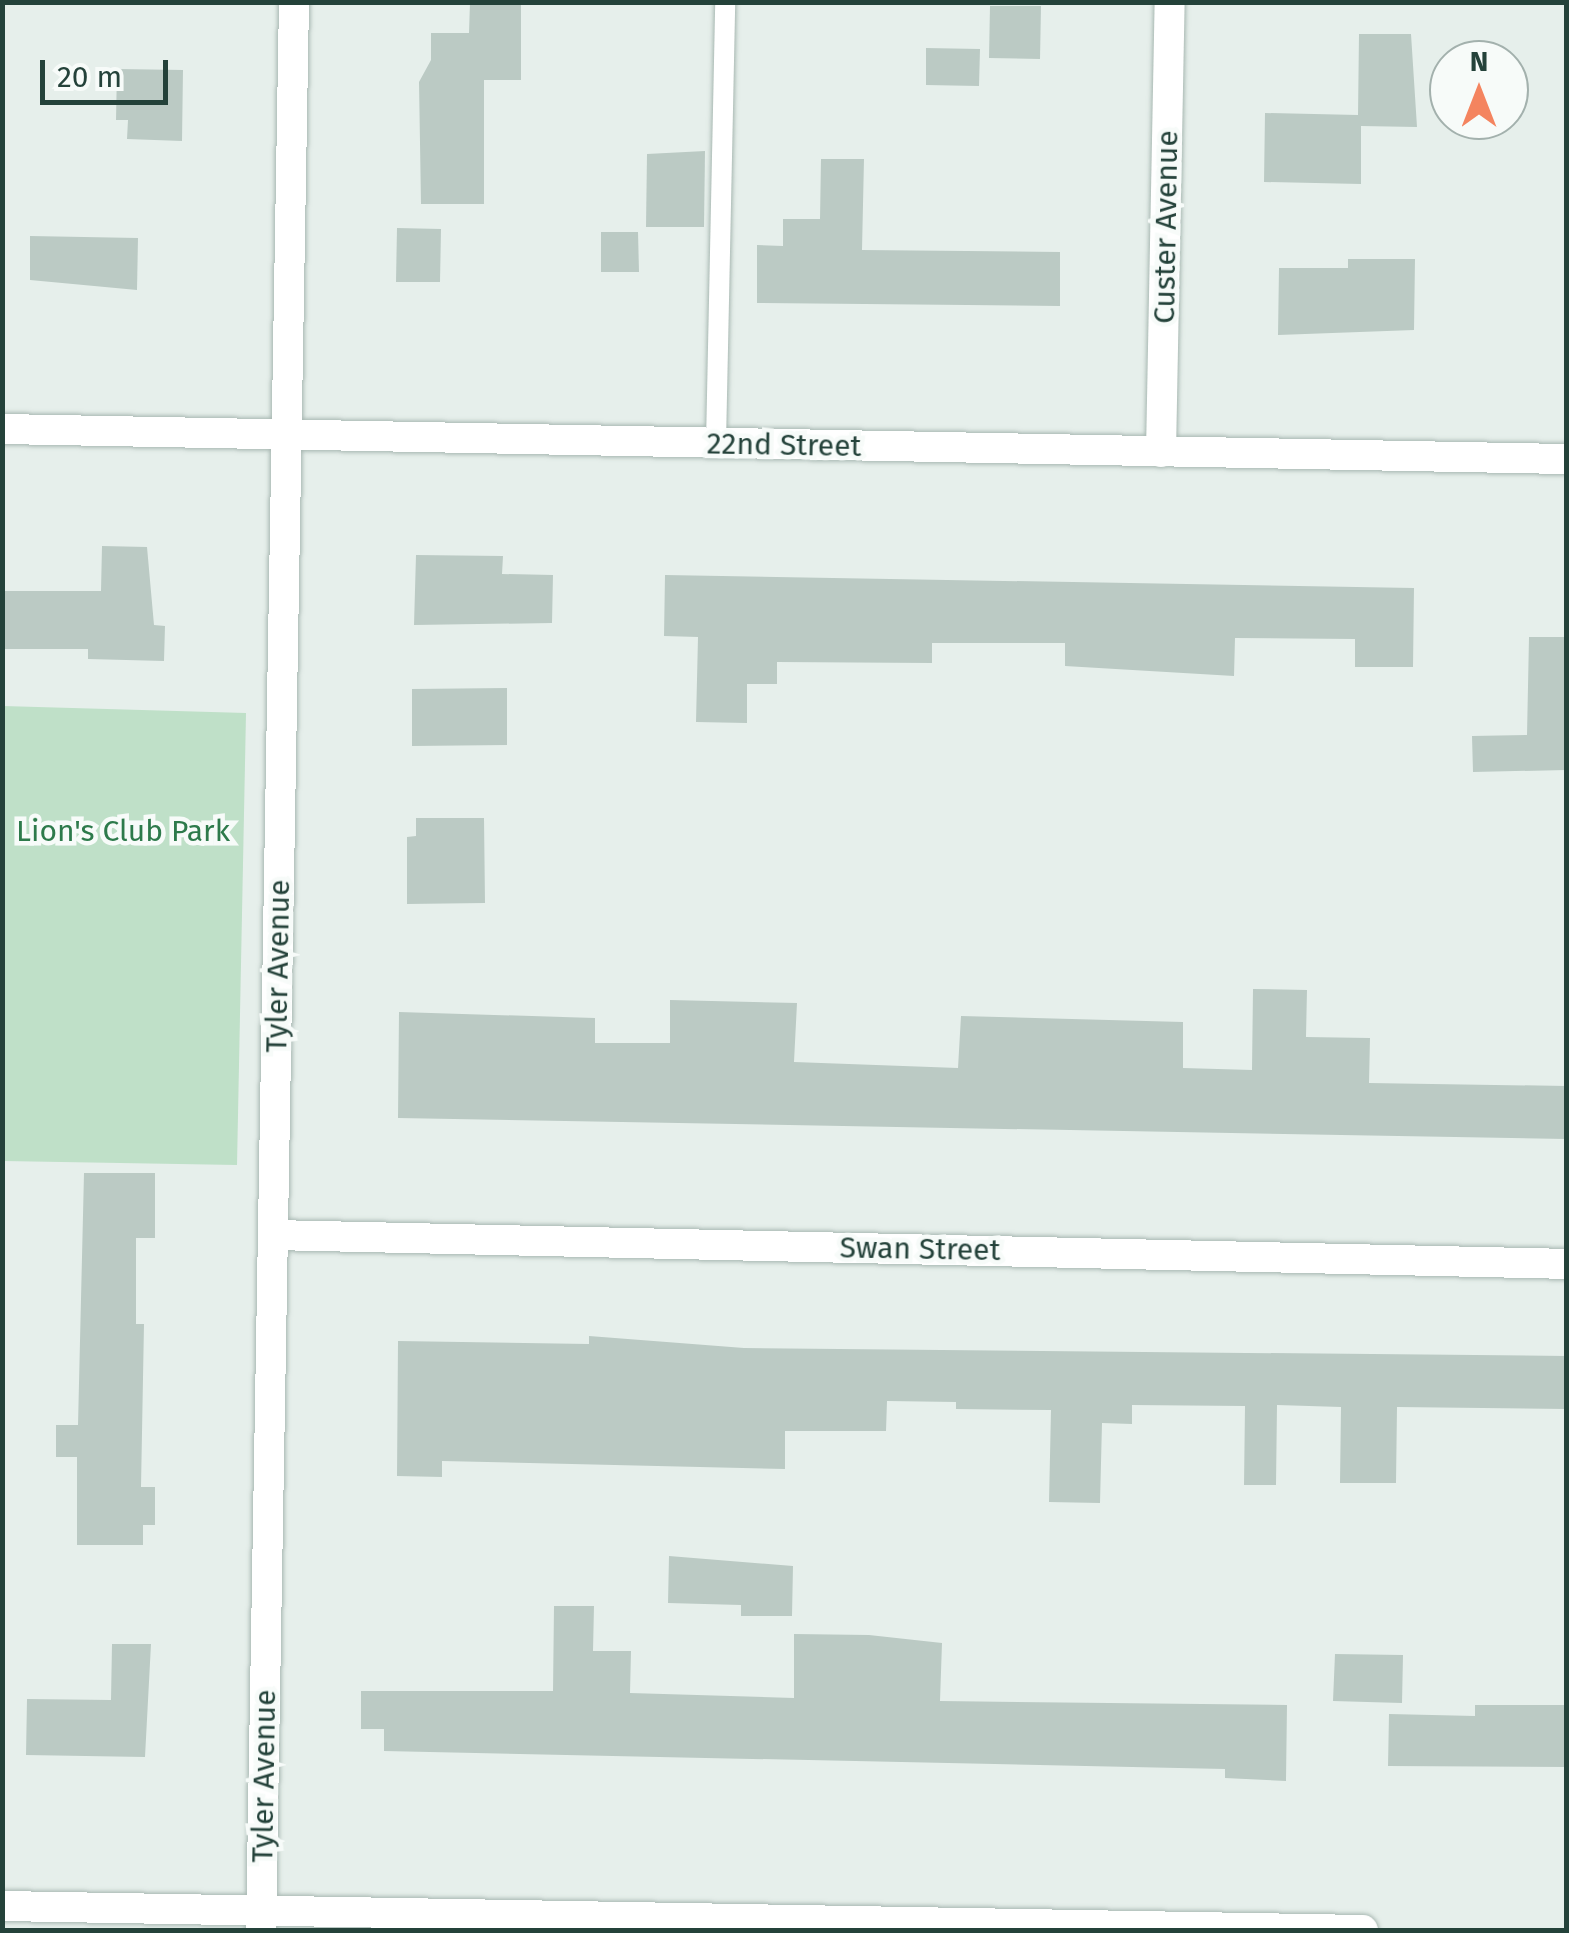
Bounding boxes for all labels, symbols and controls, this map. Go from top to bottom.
scale bar [45,40,172,102]
north arrow [1429,40,1529,140]
text: N [1470,45,1488,78]
text: 20 m [57,59,122,95]
street label: Custer Avenue [1146,130,1186,324]
street label: 22nd Street [706,426,862,464]
park label: Lion's Club Park [16,813,230,849]
street label: Tyler Avenue [258,879,298,1053]
street label: Swan Street [839,1230,1001,1268]
street label: Tyler Avenue [244,1689,284,1863]

